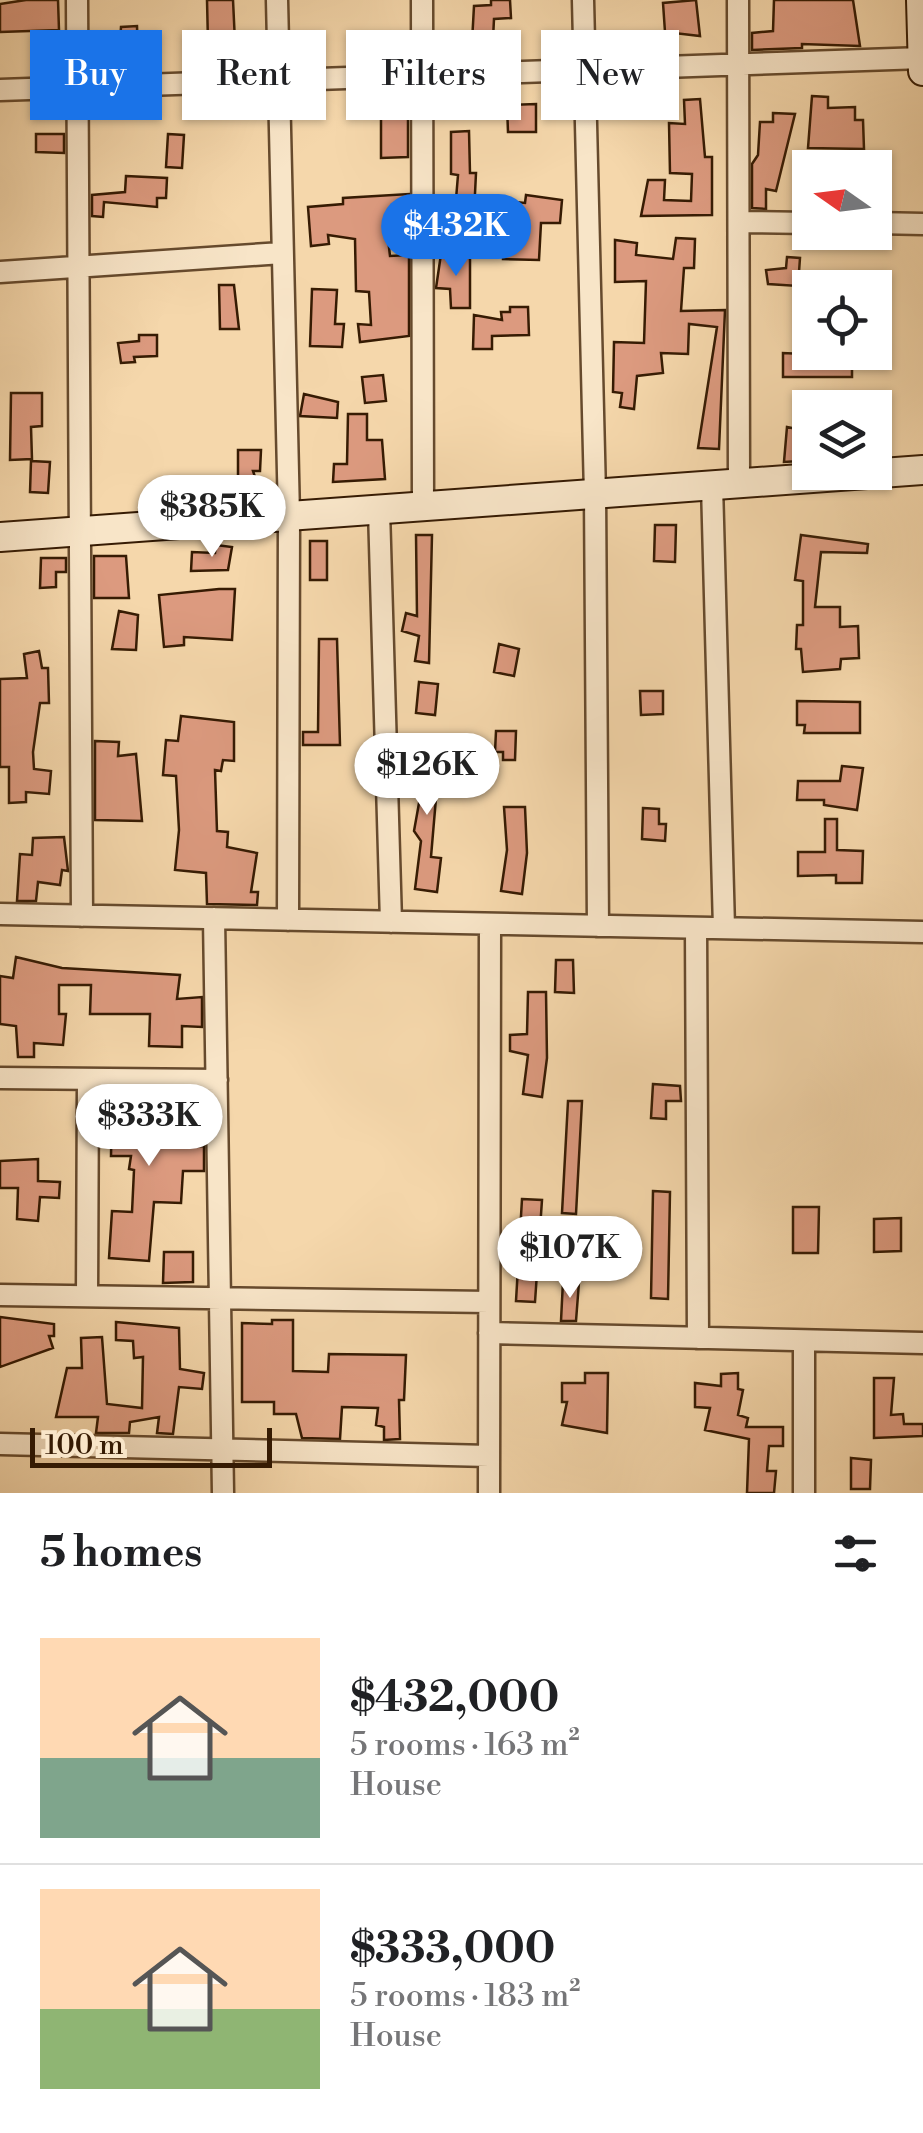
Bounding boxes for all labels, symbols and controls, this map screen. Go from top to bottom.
chip: Buy [30,30,162,120]
chip: Rent [182,30,326,120]
chip: Filters [346,30,521,120]
chip: New [541,30,679,120]
north arrow [792,150,892,250]
map controls [792,150,892,490]
pin: $432K [386,194,526,279]
text: $432K [403,206,509,246]
button: locate [792,270,892,370]
button: layers [792,390,892,490]
pin: $385K [142,475,282,560]
text: $385K [160,487,264,527]
pin: $126K [357,733,497,818]
text: $126K [376,745,478,785]
pin: $333K [79,1084,219,1169]
text: $333K [98,1096,200,1136]
pin: $107K [500,1216,640,1301]
text: $107K [519,1228,621,1268]
scale bar [30,1423,272,1468]
text: 100 m [45,1428,124,1463]
icon: filters [828,1526,883,1581]
text: 5 homes [40,1527,202,1580]
text: $432,000 [350,1672,559,1725]
icon: home [120,1678,240,1798]
text: 5 rooms · 163 m² [350,1725,580,1765]
text: House [350,1765,442,1805]
text: $333,000 [350,1923,555,1976]
icon: home [120,1929,240,2049]
text: 5 rooms · 183 m² [350,1976,580,2016]
text: House [350,2016,442,2056]

